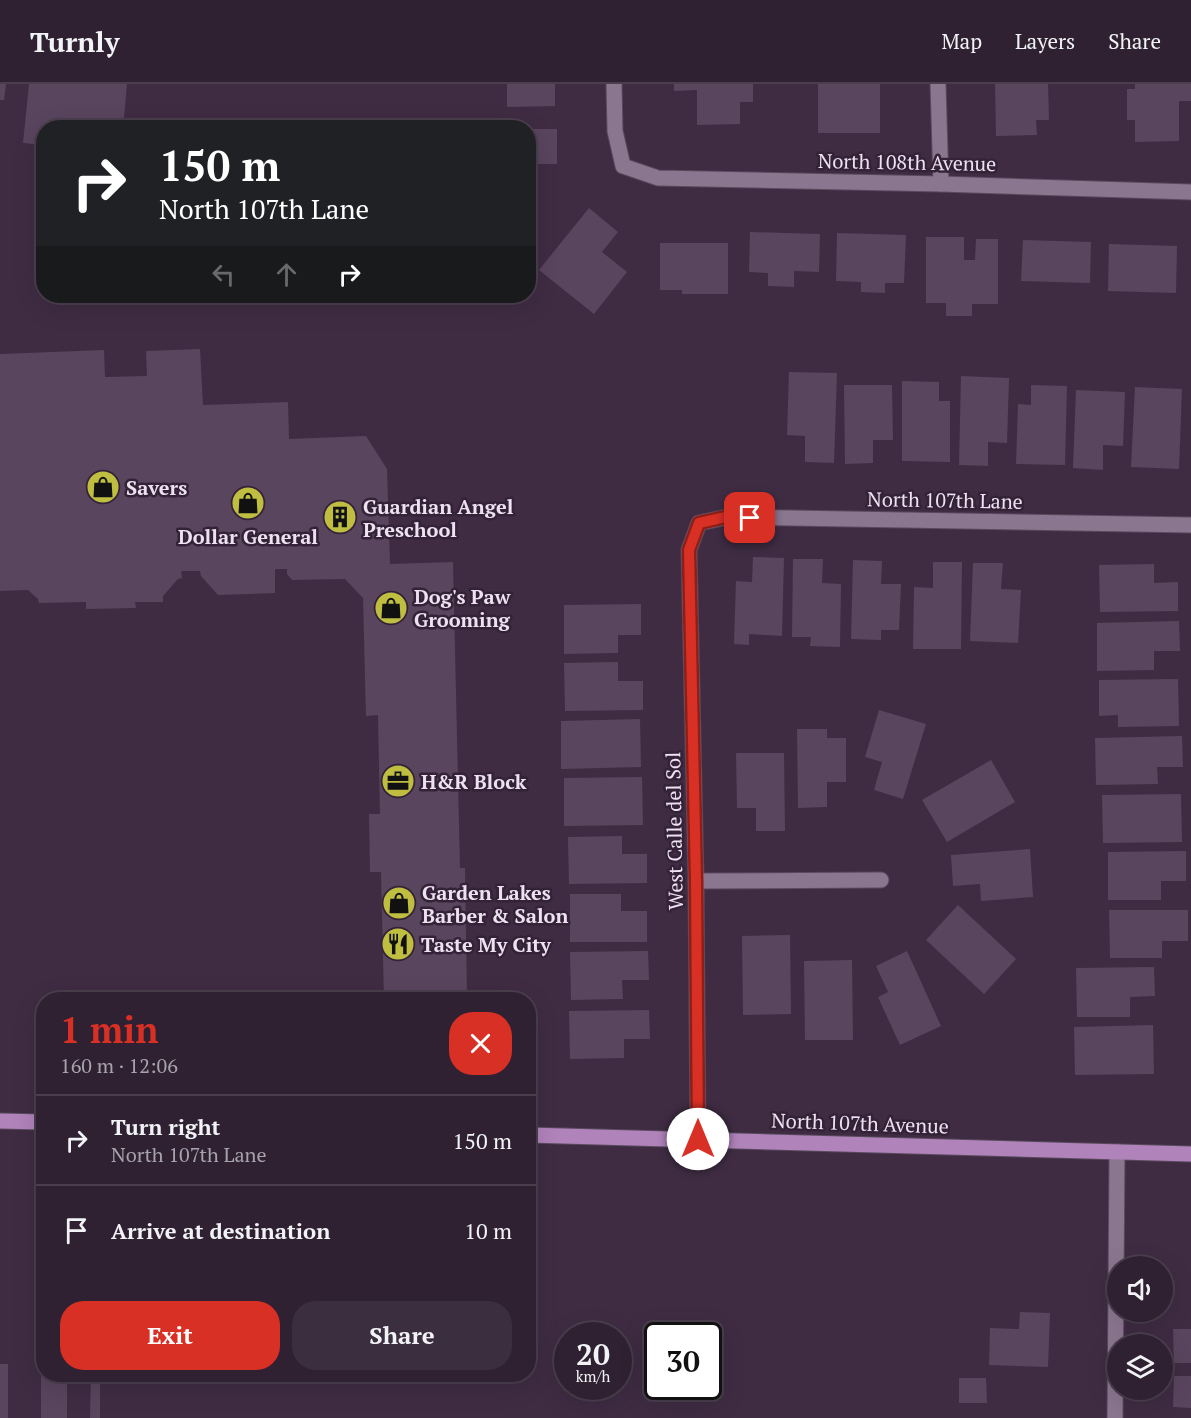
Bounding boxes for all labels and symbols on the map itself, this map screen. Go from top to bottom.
street label: North 108th Avenue [818,147,996,177]
shop icon: Savers [85,469,121,505]
place label: Savers [126,474,187,501]
shop icon: Dollar General [230,485,266,521]
street label: North 107th Lane [867,485,1023,515]
pin [724,492,775,543]
place label: Guardian Angel Preschool [363,493,514,543]
building icon: Guardian Angel Preschool [322,499,358,535]
place label: Dollar General [178,523,318,550]
place label: Dog's Paw Grooming [414,583,511,633]
shop icon: Dog's Paw Grooming [373,590,409,626]
street label: West Calle del Sol [659,752,689,910]
office icon: H&R Block [380,763,416,799]
place label: H&R Block [421,768,527,795]
place label: Garden Lakes Barber & Salon [422,879,568,929]
shop icon: Garden Lakes Barber & Salon [381,885,417,921]
restaurant icon: Taste My City [380,926,416,962]
place label: Taste My City [421,931,551,958]
street label: North 107th Avenue [771,1106,949,1140]
position arrow [666,1107,730,1171]
speed limit sign: 30 [644,1322,722,1400]

